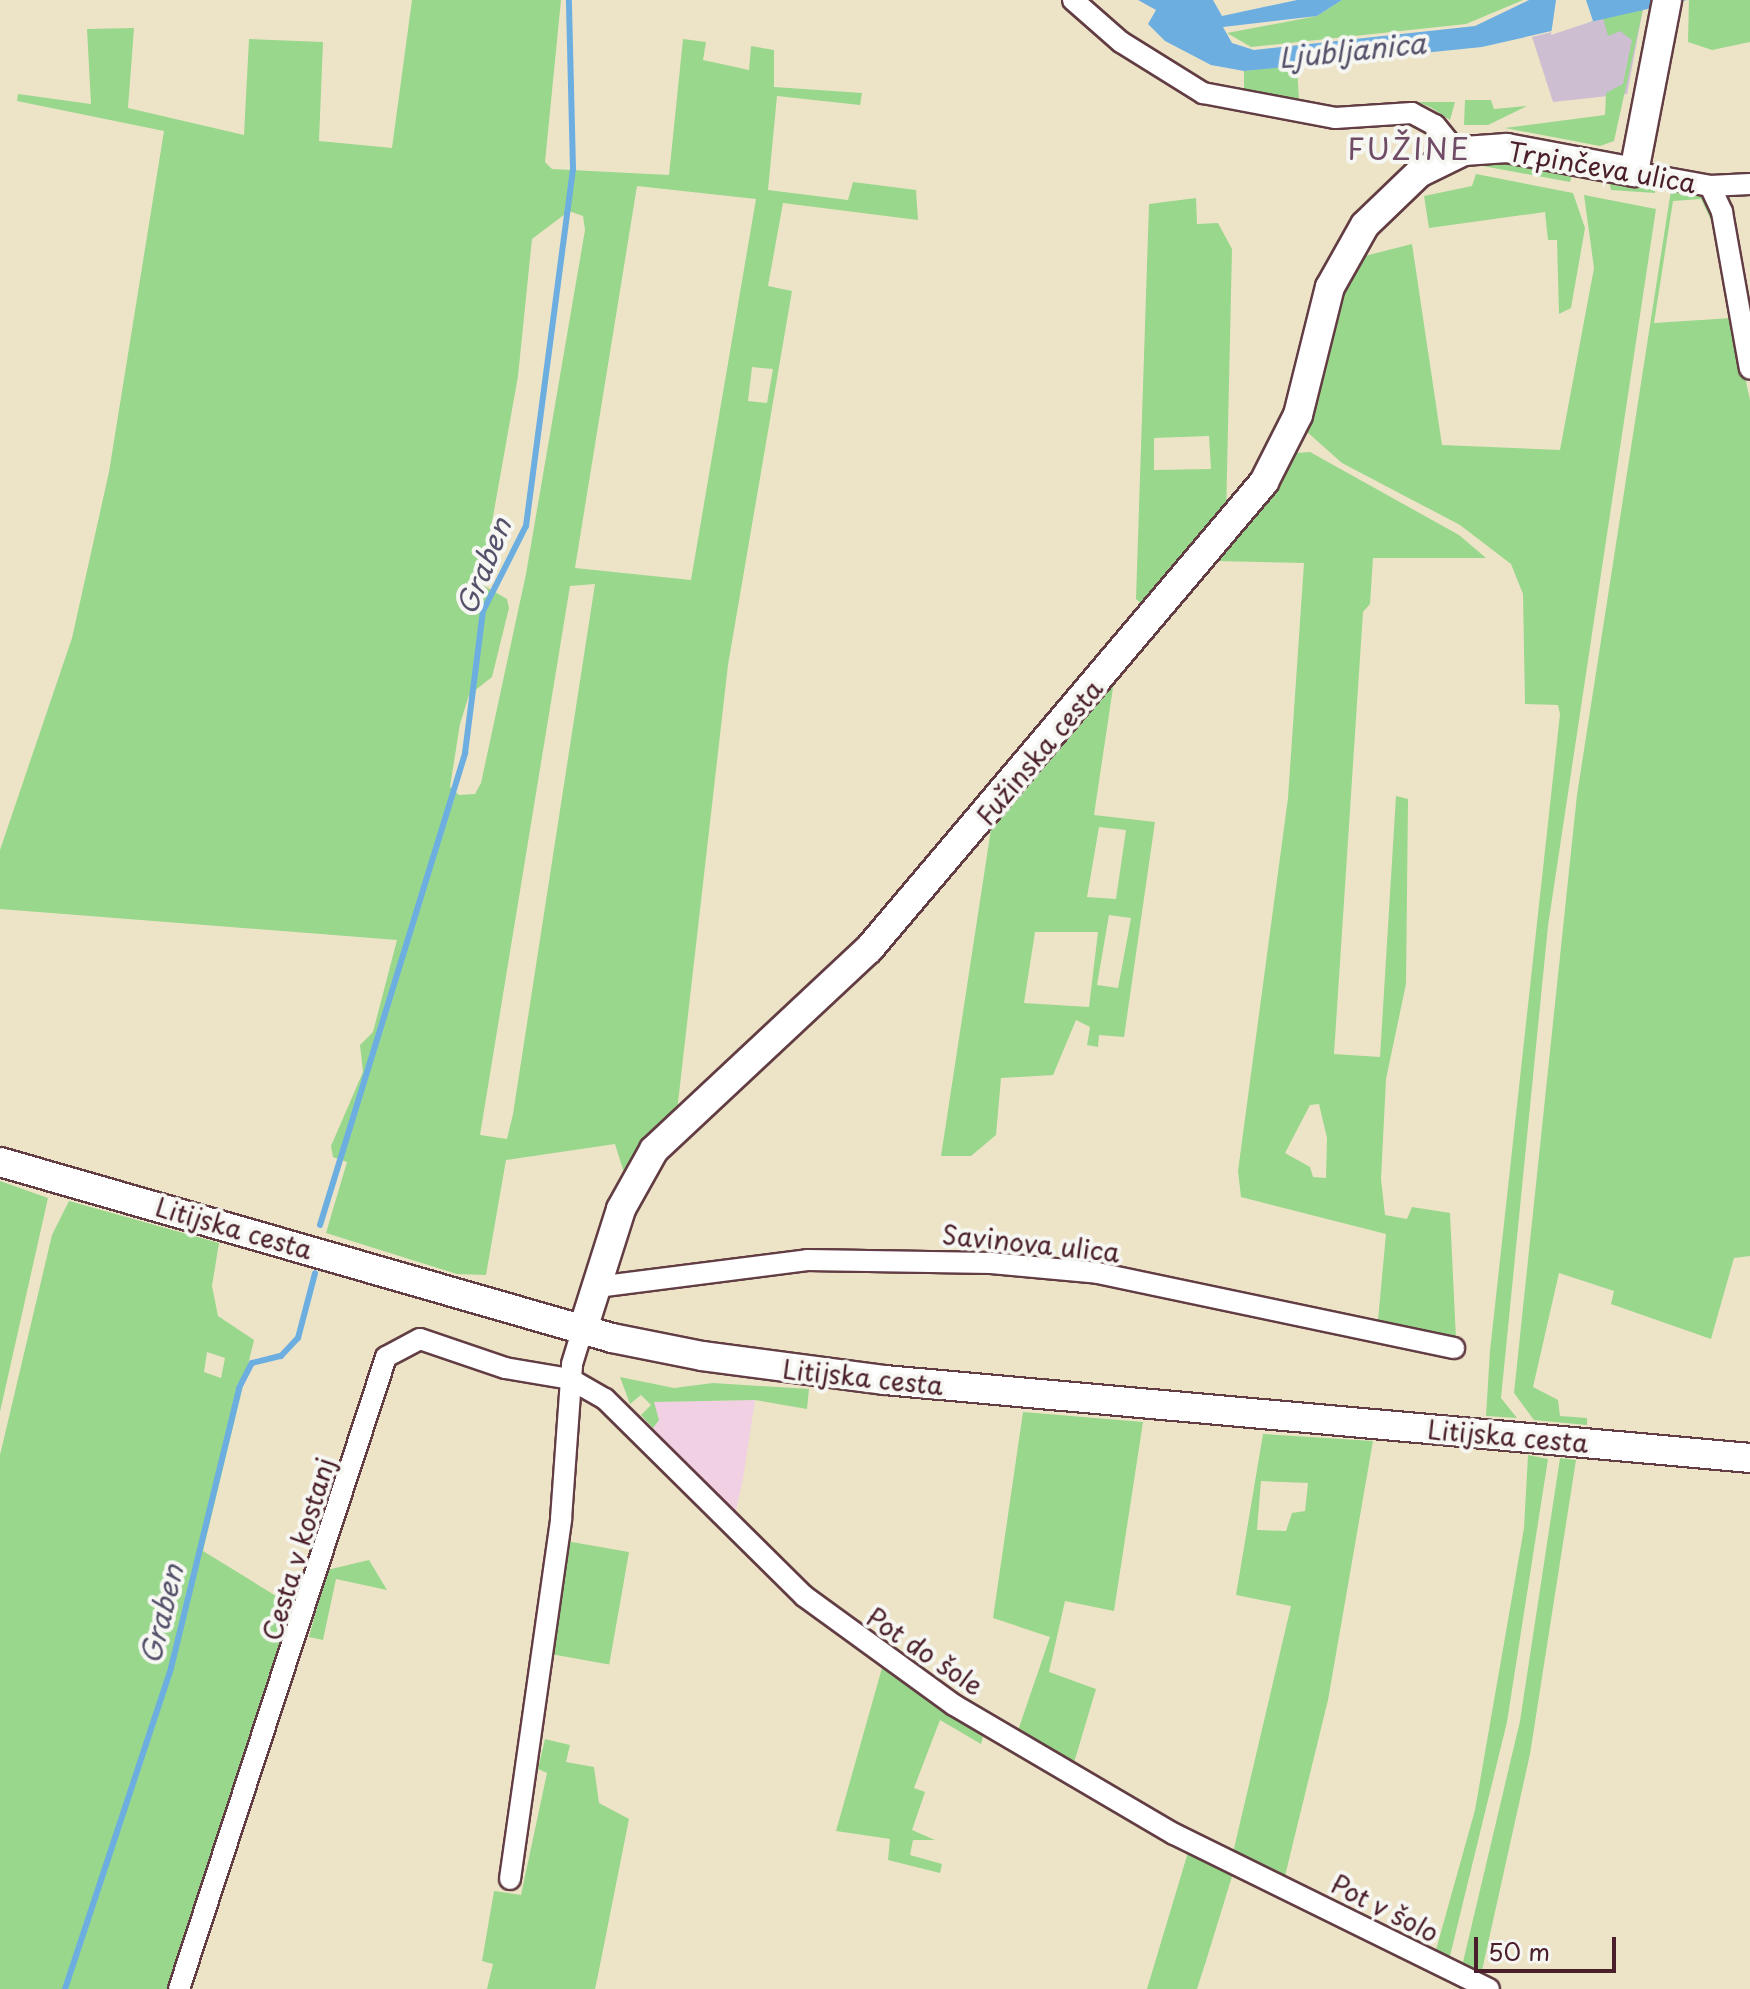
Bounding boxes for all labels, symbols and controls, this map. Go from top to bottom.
water label: Ljubljanica [1277,26,1427,74]
district label: FUŽINE [1347,130,1471,166]
street label: Trpinčeva ulica [1505,135,1699,199]
water label: Graben [449,513,517,619]
street label: Fužinska cesta [969,673,1109,831]
street label: Litijska cesta [151,1190,317,1266]
street label: Savinova ulica [940,1218,1122,1268]
street label: Litijska cesta [780,1353,946,1401]
street label: Litijska cesta [1425,1413,1591,1459]
street label: Cesta v kostanj [255,1453,341,1645]
water label: Graben [132,1561,190,1667]
street label: Pot do šole [860,1600,990,1702]
street label: Pot v šolo [1325,1867,1445,1949]
scale bar [1478,1921,1620,1971]
text: 50 m [1488,1933,1550,1969]

